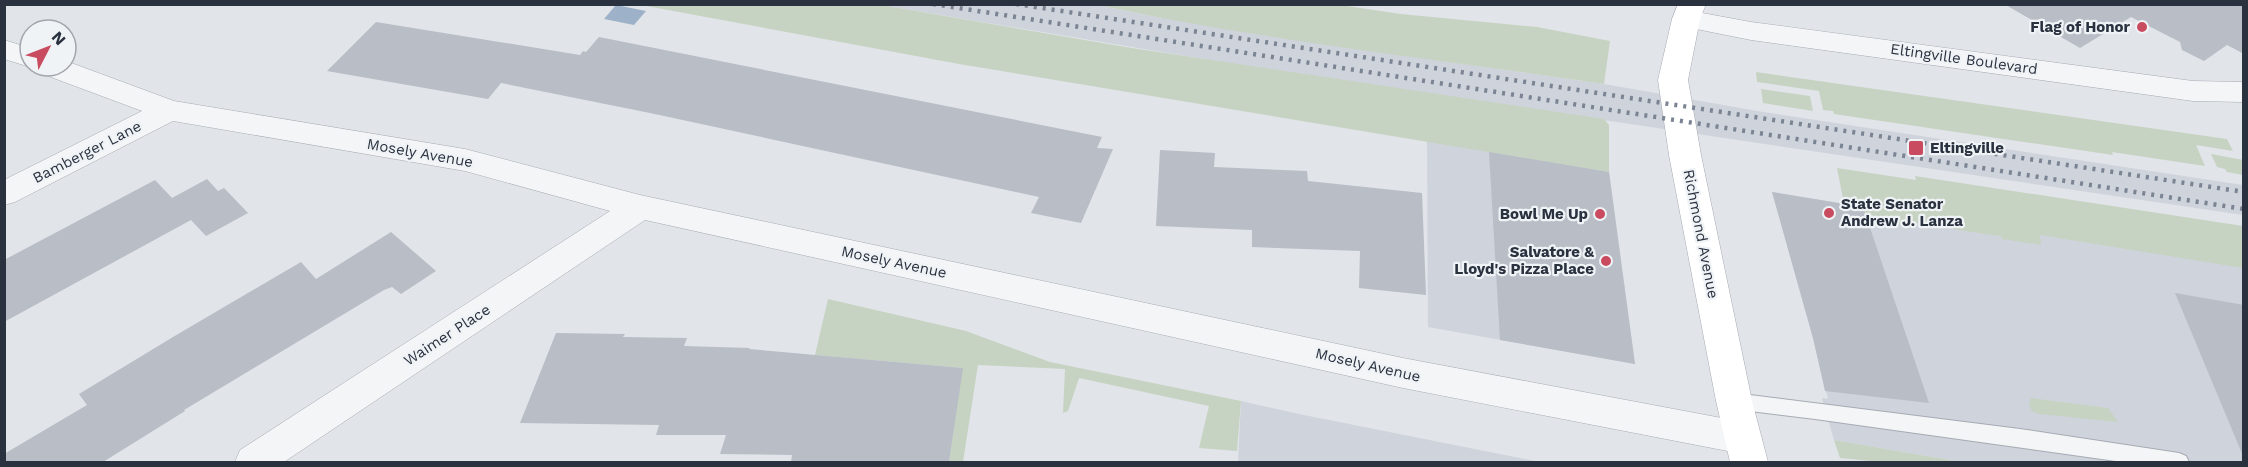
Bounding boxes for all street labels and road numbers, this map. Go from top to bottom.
street label: Eltingville Boulevard [1889,40,2039,78]
street label: Bamberger Lane [30,117,144,187]
street label: Mosely Avenue [366,135,474,171]
street label: Richmond Avenue [1680,168,1722,300]
street label: Mosely Avenue [840,242,948,282]
street label: Waimer Place [400,300,494,370]
street label: Mosely Avenue [1314,344,1422,386]

